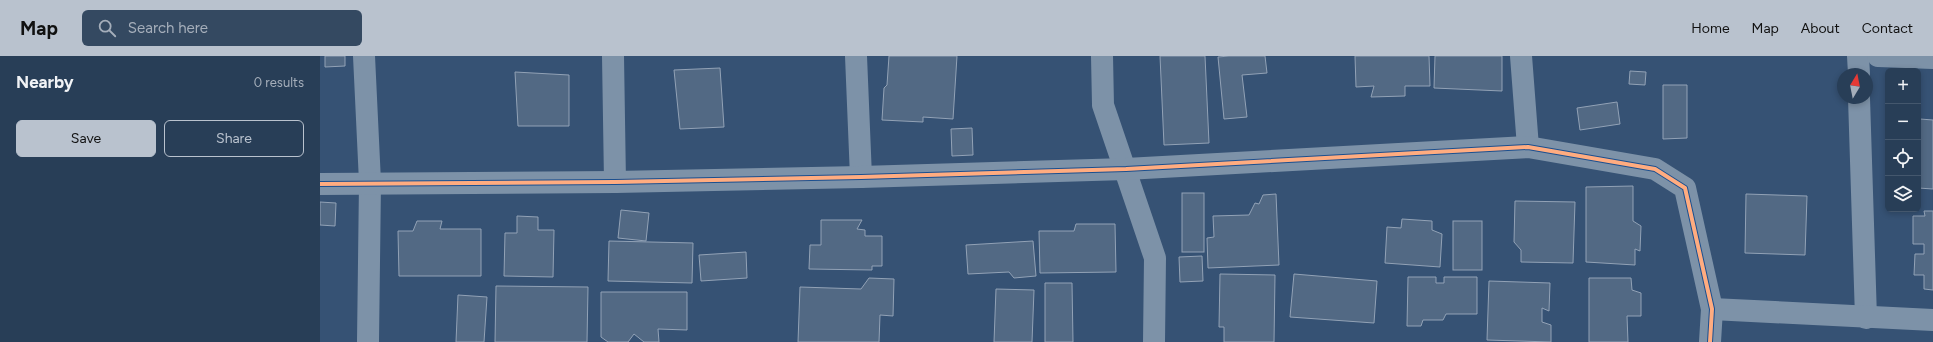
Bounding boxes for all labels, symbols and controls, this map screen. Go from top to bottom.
search box [82,10,362,46]
text: Map [20,17,58,40]
icon: search [96,17,118,39]
text: Search here [128,19,208,37]
text: Home [1691,20,1730,37]
text: Map [1752,20,1779,37]
text: About [1801,20,1840,37]
text: Contact [1862,20,1913,37]
north arrow [1837,68,1873,104]
map controls [1885,68,1921,212]
button: + [1885,68,1921,104]
text: Nearby [16,72,74,92]
text: 0 results [254,75,304,90]
button: − [1885,104,1921,140]
button: Save [16,120,156,157]
button: Share [164,120,304,157]
button: locate [1885,140,1921,176]
button: layers [1885,176,1921,212]

